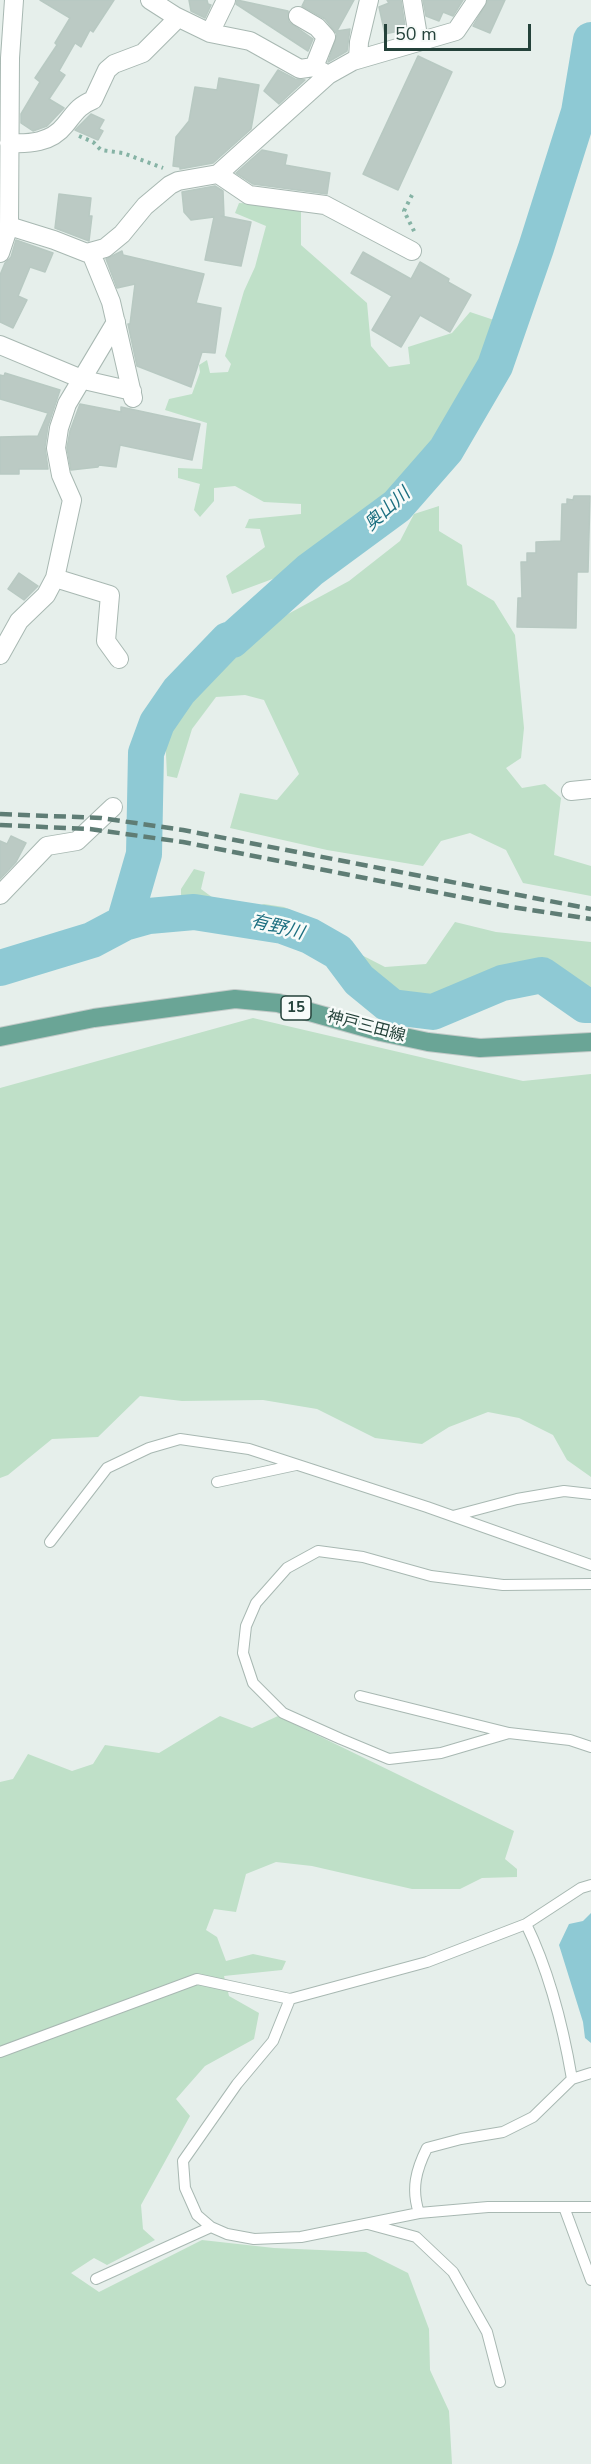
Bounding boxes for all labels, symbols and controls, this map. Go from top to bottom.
scale bar [387,12,534,50]
text: 50 m [395,22,437,46]
water label: 奥山川 [361,484,415,536]
water label: 有野川 [248,911,306,945]
road number: 15 [281,996,311,1020]
street label: 神戸三田線 [325,1007,407,1047]

